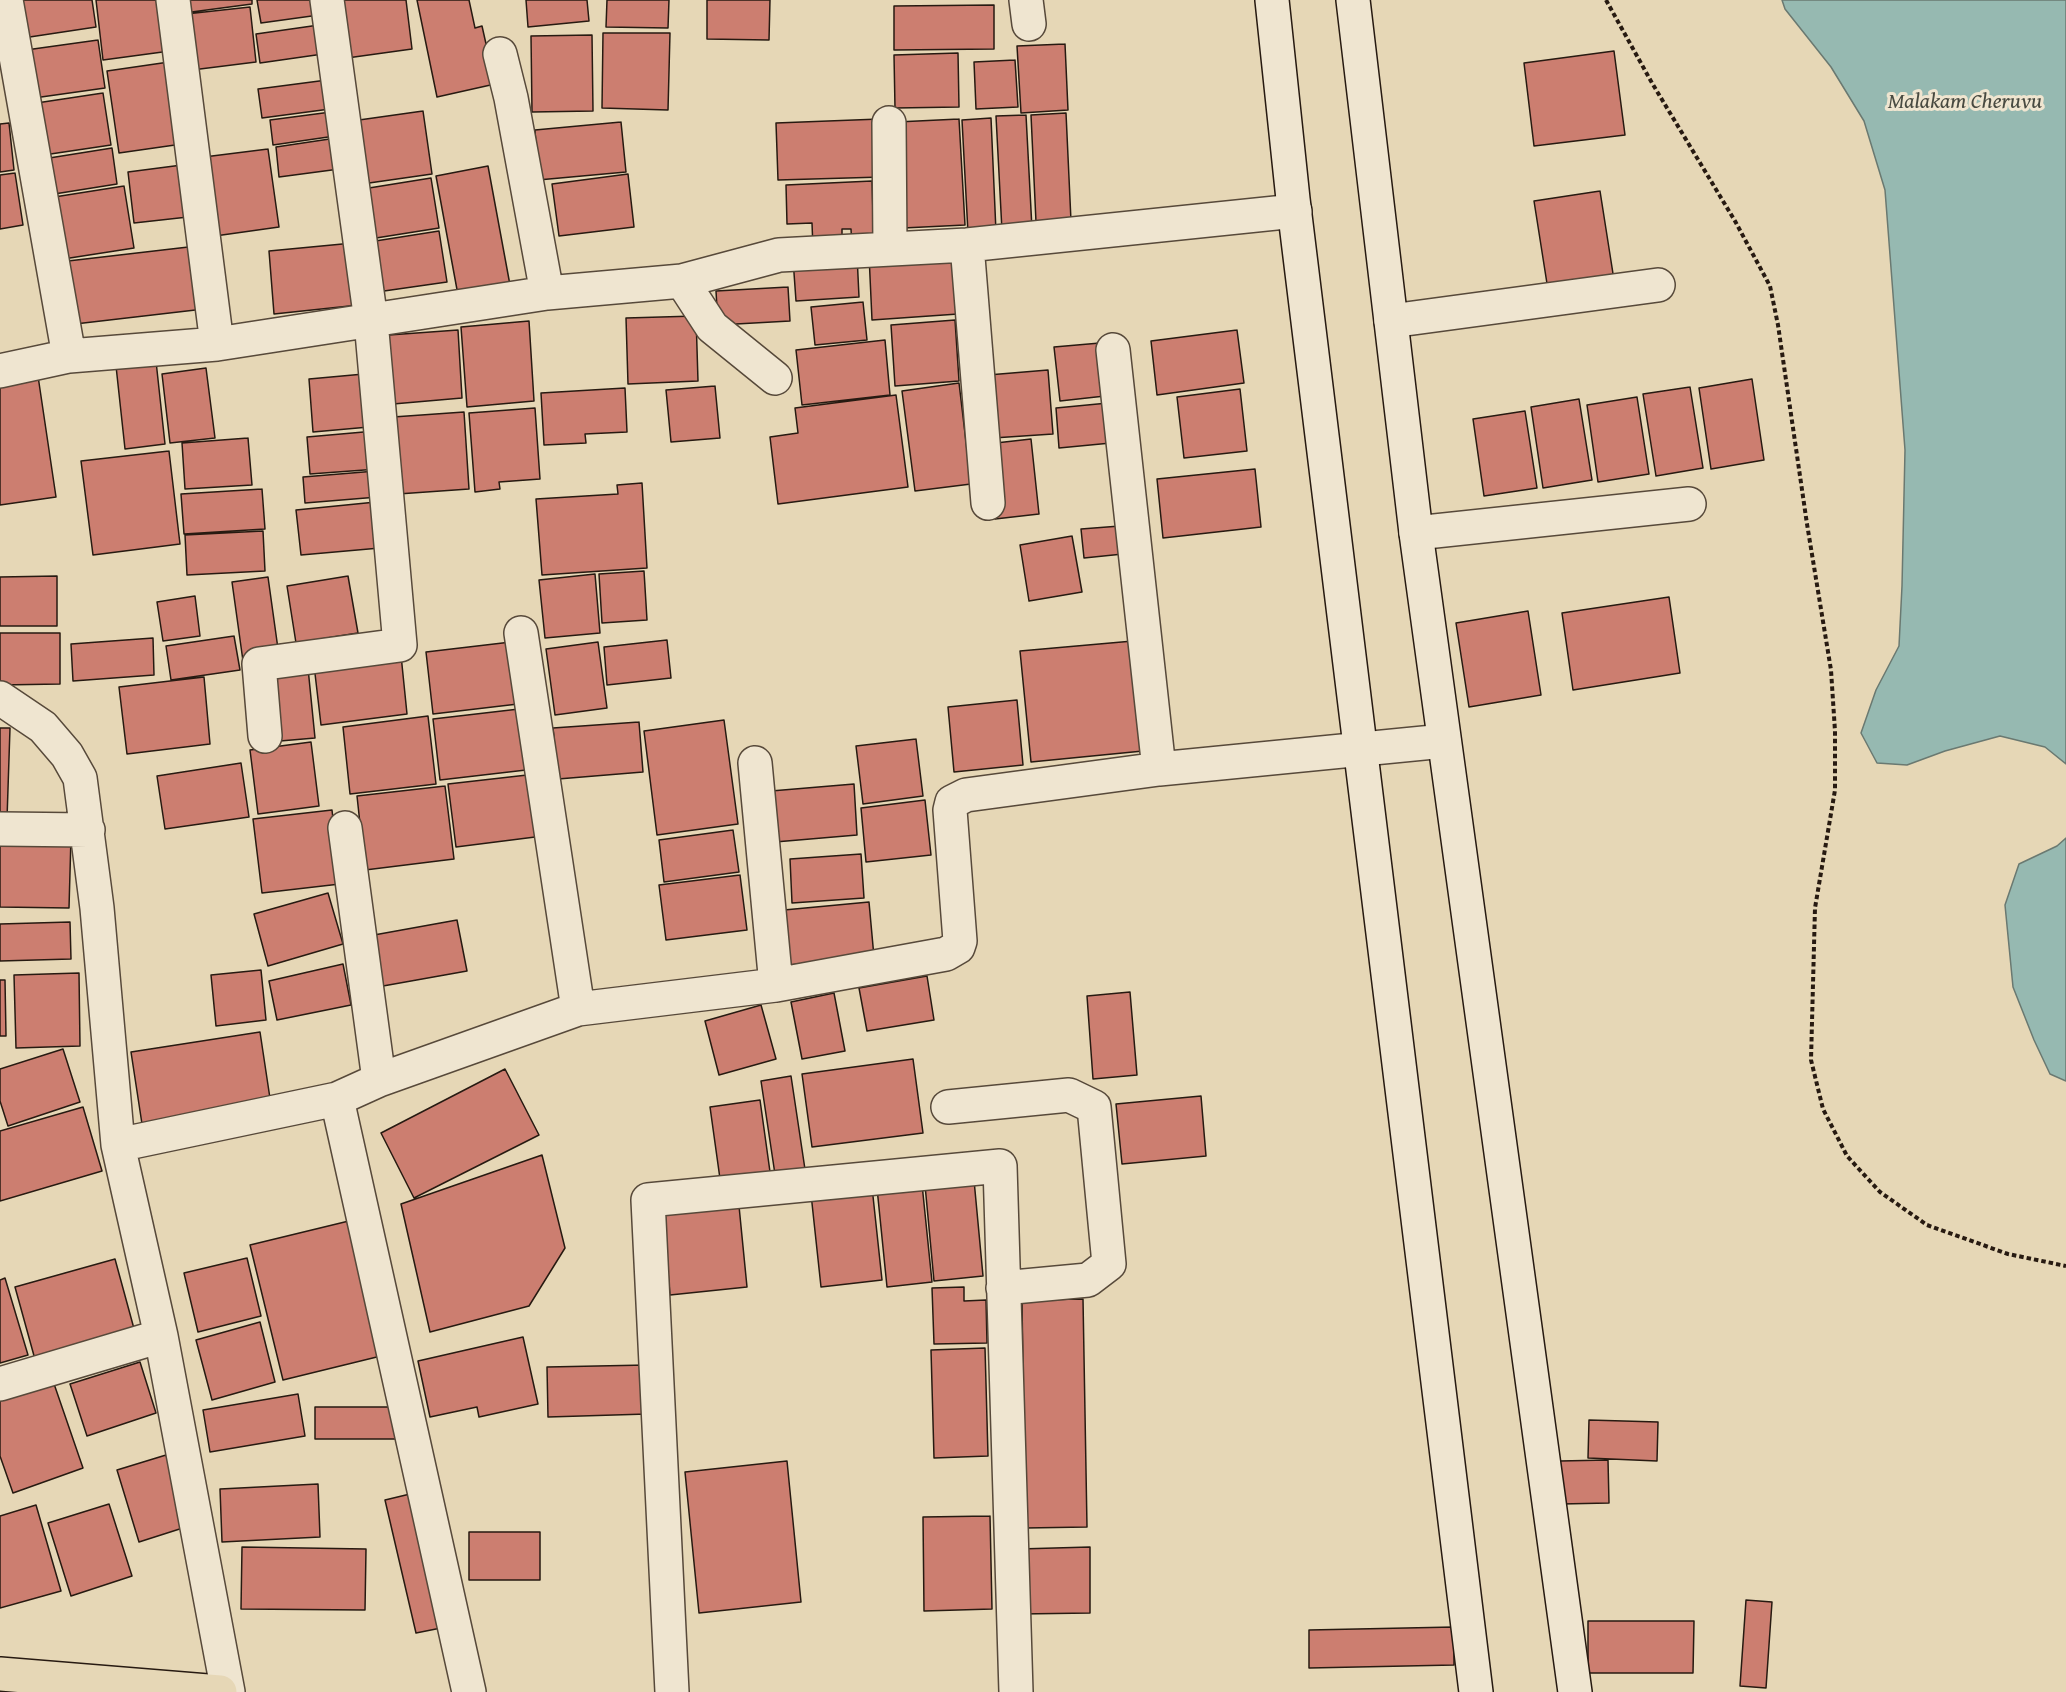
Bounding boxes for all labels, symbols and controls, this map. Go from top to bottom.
water label: Malakam Cheruvu [1888,89,2042,115]

